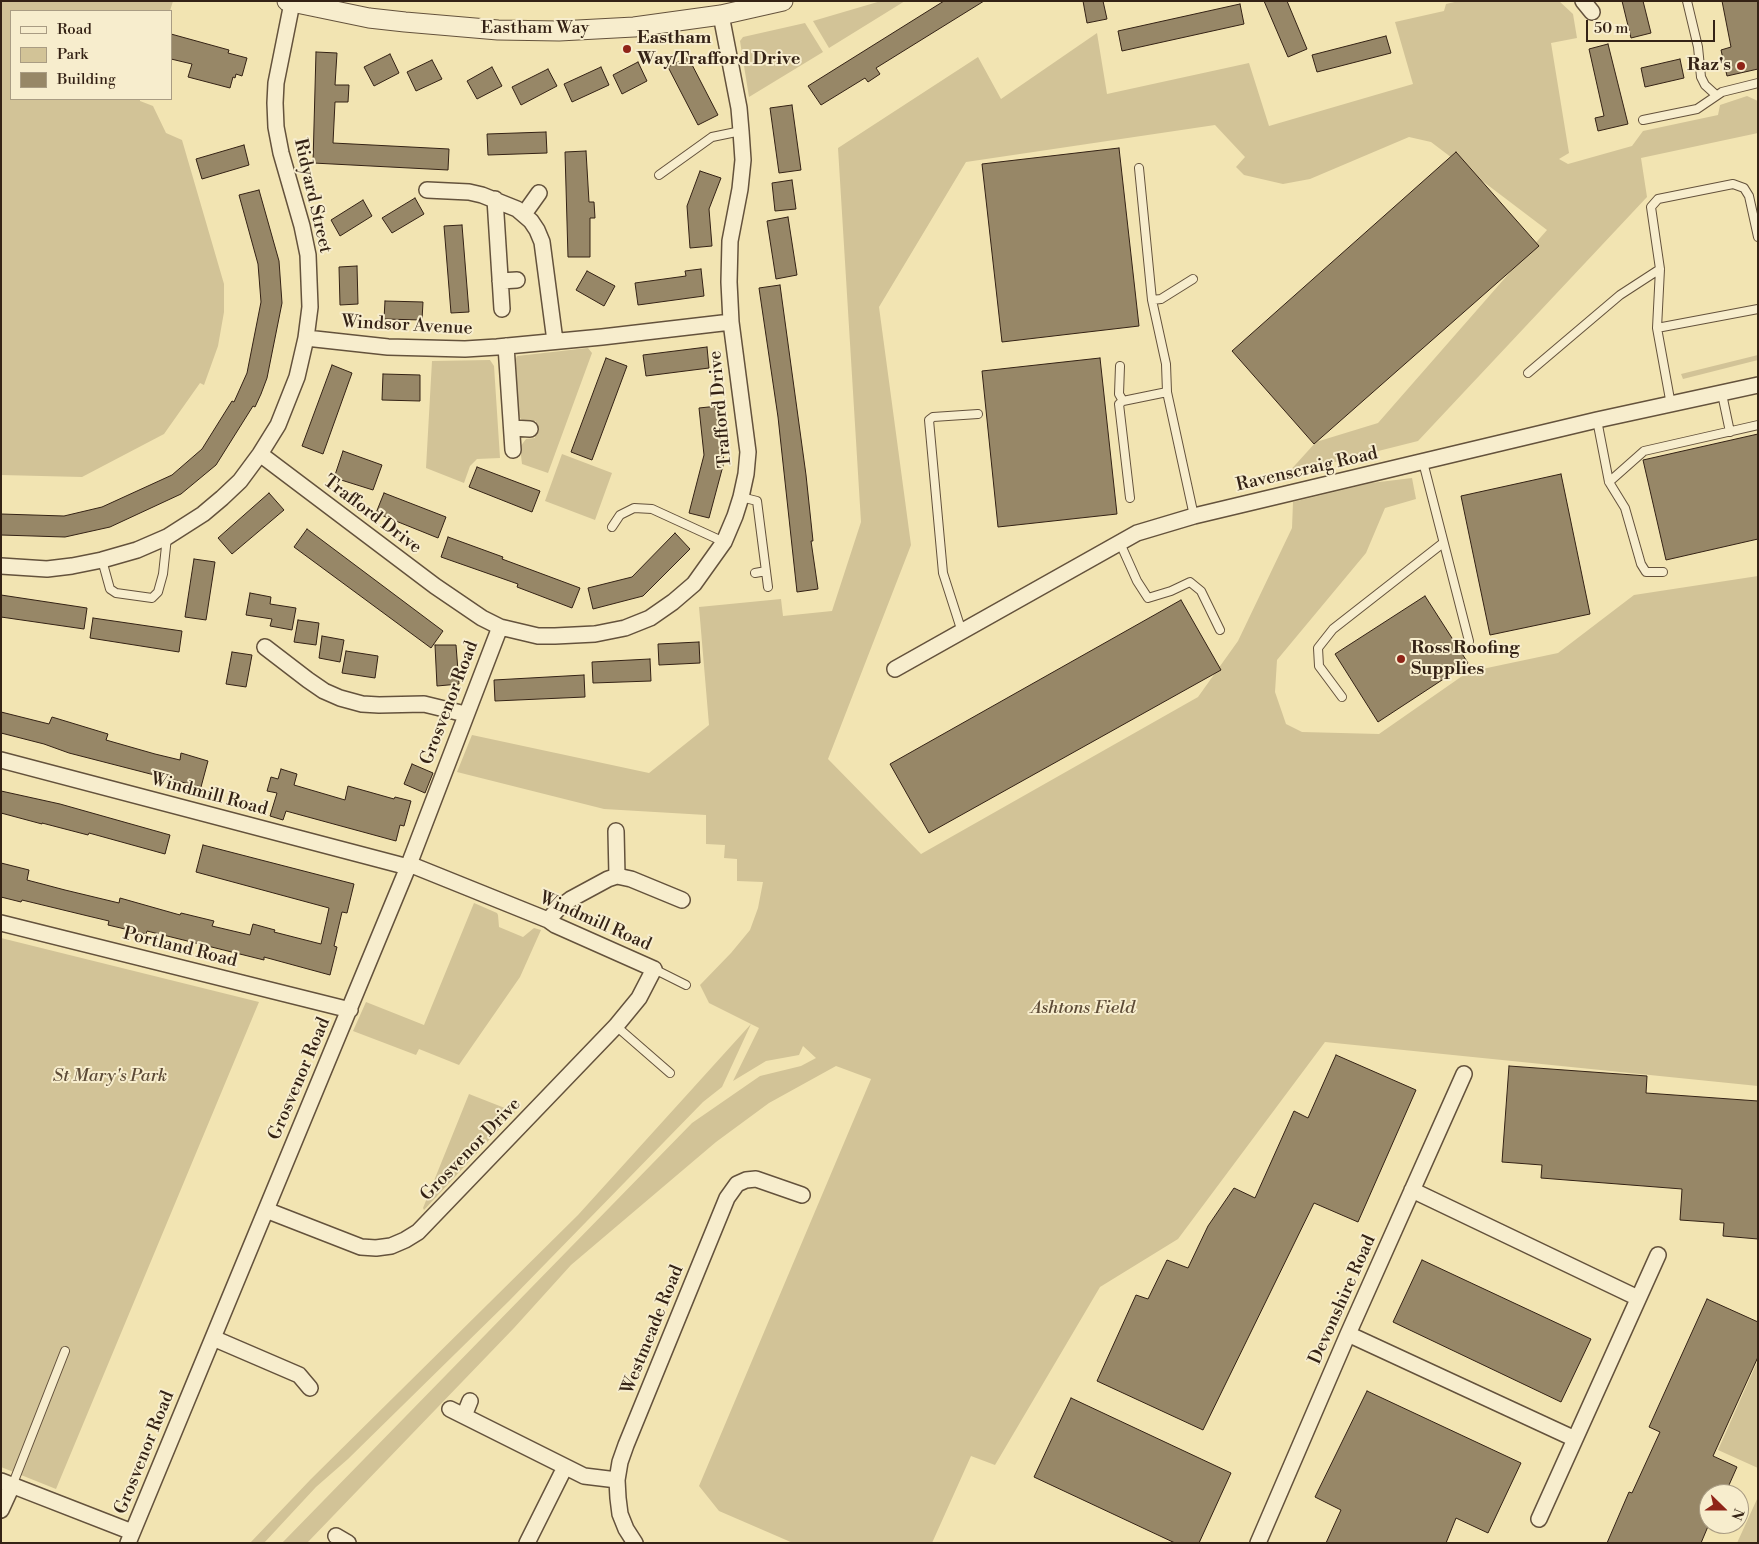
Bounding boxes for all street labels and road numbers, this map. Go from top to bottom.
street label: Eastham Way [481,18,589,40]
street label: Ridyard Street [288,137,336,255]
street label: Windsor Avenue [341,312,473,340]
street label: Trafford Drive [705,350,737,468]
street label: Ravenscraig Road [1234,443,1380,497]
street label: Trafford Drive [319,471,425,559]
street label: Grosvenor Road [416,638,484,768]
street label: Windmill Road [148,769,270,821]
street label: Windmill Road [536,888,654,956]
street label: Portland Road [121,923,239,973]
street label: Grosvenor Road [264,1014,336,1144]
street label: Grosvenor Drive [416,1094,526,1206]
street label: Devonshire Road [1305,1232,1381,1368]
street label: Westmeade Road [617,1262,689,1398]
street label: Grosvenor Road [110,1388,180,1518]

